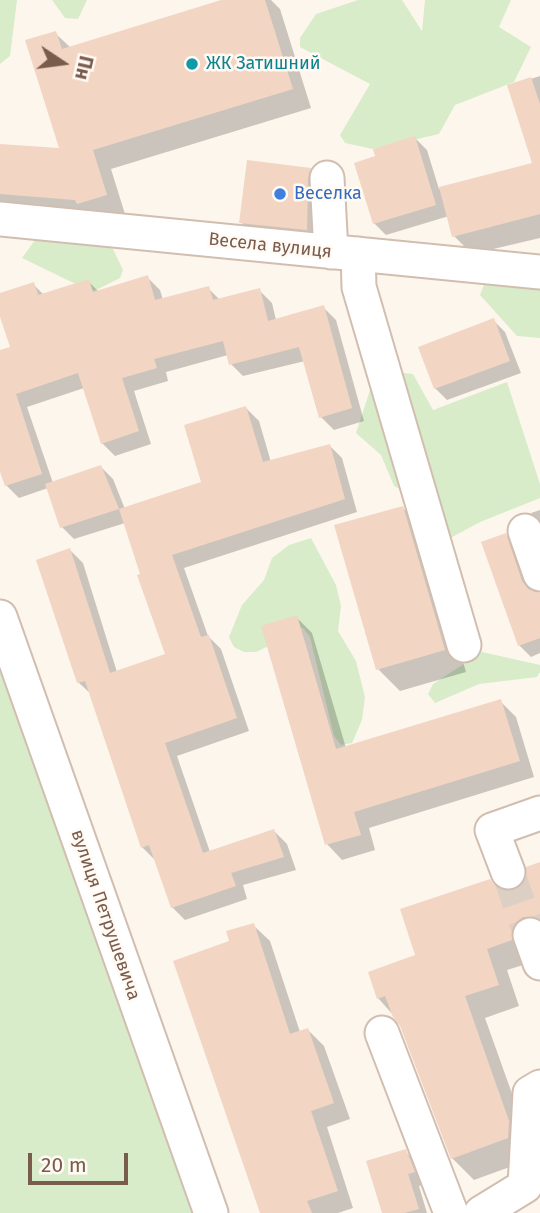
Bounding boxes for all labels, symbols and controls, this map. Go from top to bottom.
north arrow [28,28,98,98]
place label: ЖК Затишний [206,53,320,75]
text: Пн [70,54,98,82]
marker: ЖК Затишний [184,56,200,72]
place label: Веселка [294,183,362,205]
marker: Веселка [272,186,288,202]
street label: Весела вулиця [207,229,333,263]
street label: вулиця Петрушевича [66,827,144,1003]
scale bar [32,1140,131,1184]
text: 20 m [41,1152,87,1178]

